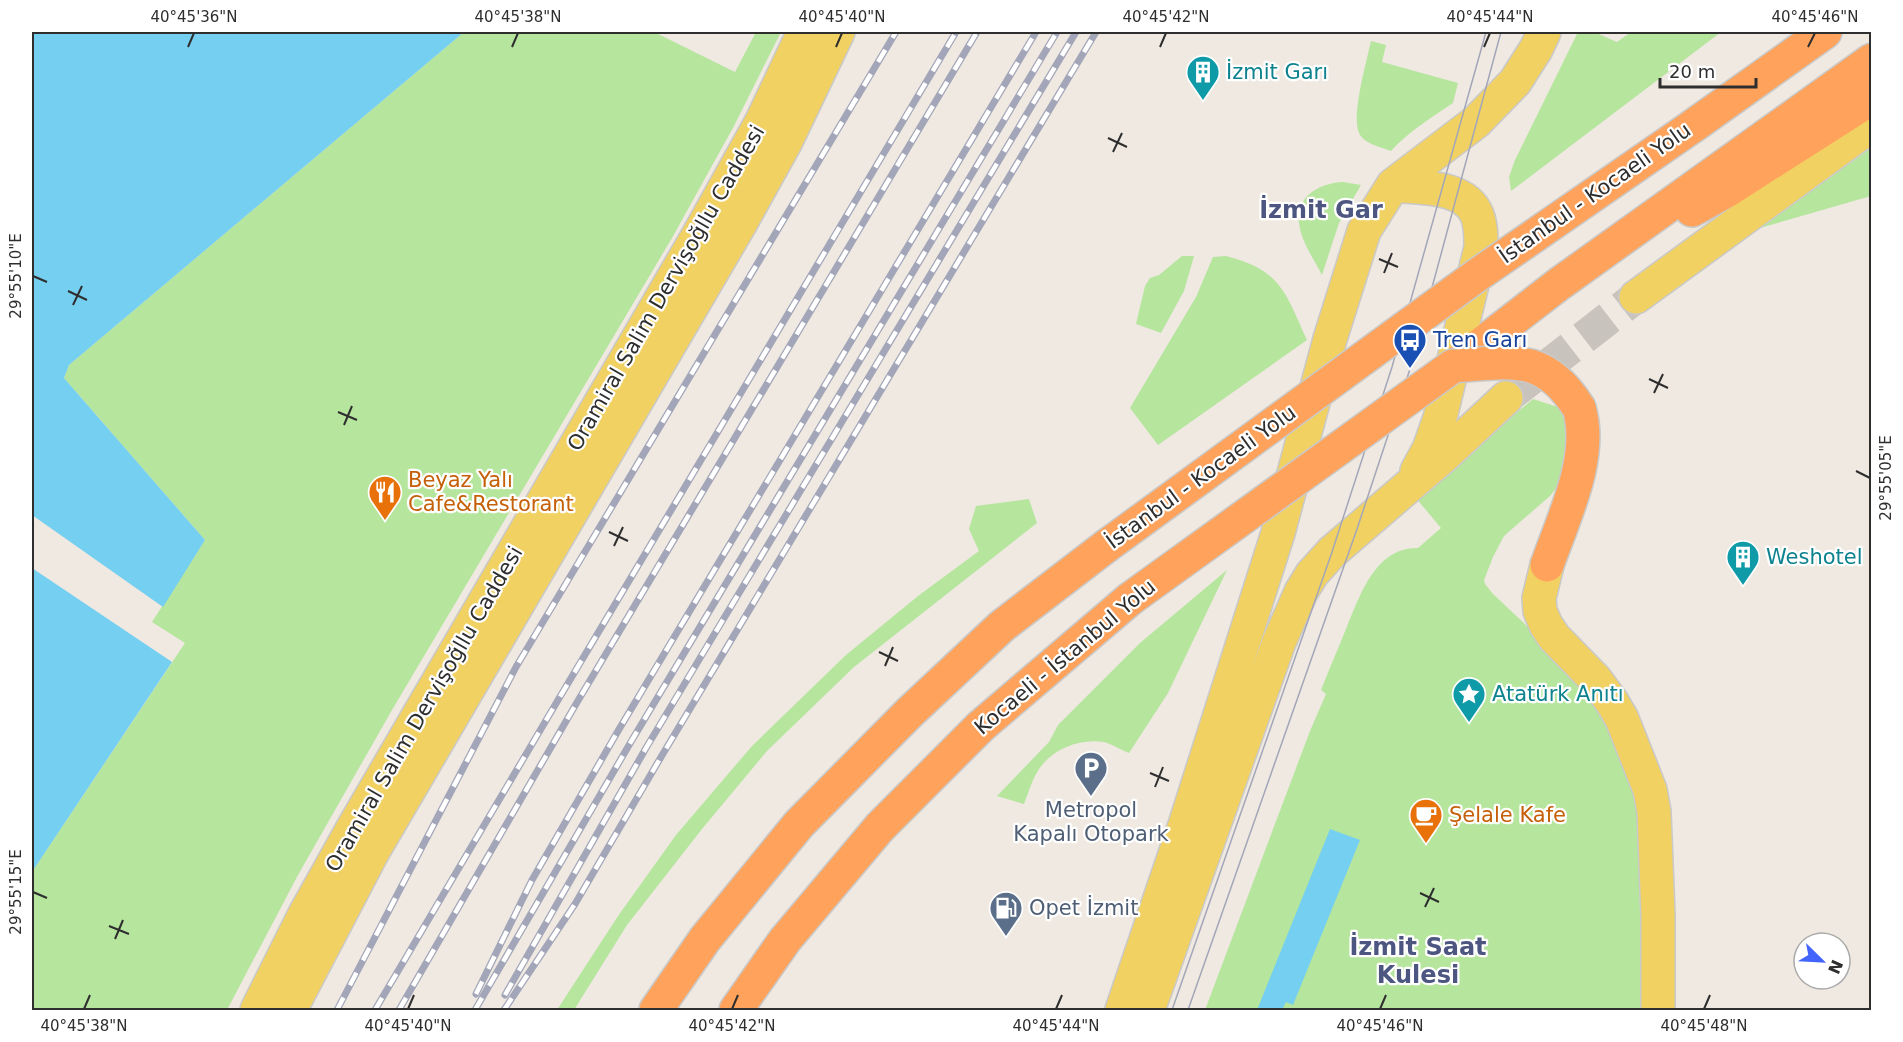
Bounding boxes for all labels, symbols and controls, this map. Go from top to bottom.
text: 40°45'36"N [150,8,238,26]
text: 40°45'38"N [474,8,562,26]
text: 40°45'40"N [798,8,886,26]
text: 40°45'42"N [1122,8,1210,26]
text: 40°45'44"N [1446,8,1534,26]
text: 40°45'46"N [1771,8,1859,26]
scale bar [1660,51,1756,89]
building icon: İzmit Garı [1185,54,1221,101]
place label: İzmit Garı [1226,59,1328,84]
text: 20 m [1669,61,1715,82]
street label: İstanbul - Kocaeli Yolu [1494,117,1695,268]
street label: Oramiral Salim Dervişoğllu Caddesi [563,121,769,455]
district label: İzmit Gar [1259,195,1383,224]
text: 29°55'10"E [7,233,25,319]
bus stop icon: Tren Garı [1392,322,1428,369]
place label: Tren Garı [1432,328,1527,352]
street label: İstanbul - Kocaeli Yolu [1101,399,1300,554]
text: 29°55'05"E [1877,435,1895,521]
place label: Beyaz Yalı Cafe&Restorant [408,468,574,516]
restaurant icon: Beyaz Yalı Cafe&Restorant [367,474,403,521]
building icon: Weshotel [1725,539,1761,586]
street label: Oramiral Salim Dervişoğllu Caddesi [321,542,527,876]
place label: Weshotel [1766,545,1863,569]
street label: Kocaeli - İstanbul Yolu [969,574,1160,740]
place icon: Atatürk Anıtı [1451,676,1487,723]
place label: Atatürk Anıtı [1492,682,1624,706]
parking icon: Metropol Kapalı Otopark [1073,750,1109,797]
cafe icon: Şelale Kafe [1408,797,1444,844]
place label: Metropol Kapalı Otopark [1013,798,1170,846]
place label: Şelale Kafe [1449,803,1566,827]
text: 29°55'15"E [7,849,25,935]
fuel station icon: Opet İzmit [988,890,1024,937]
place label: Opet İzmit [1029,895,1138,920]
north arrow [1792,931,1852,991]
district label: İzmit Saat Kulesi [1349,932,1487,989]
text: N [1824,957,1847,977]
text: 40°45'38"N [40,1017,128,1035]
text: 40°45'40"N [364,1017,452,1035]
text: 40°45'42"N [688,1017,776,1035]
text: 40°45'44"N [1012,1017,1100,1035]
text: 40°45'46"N [1336,1017,1424,1035]
text: 40°45'48"N [1660,1017,1748,1035]

